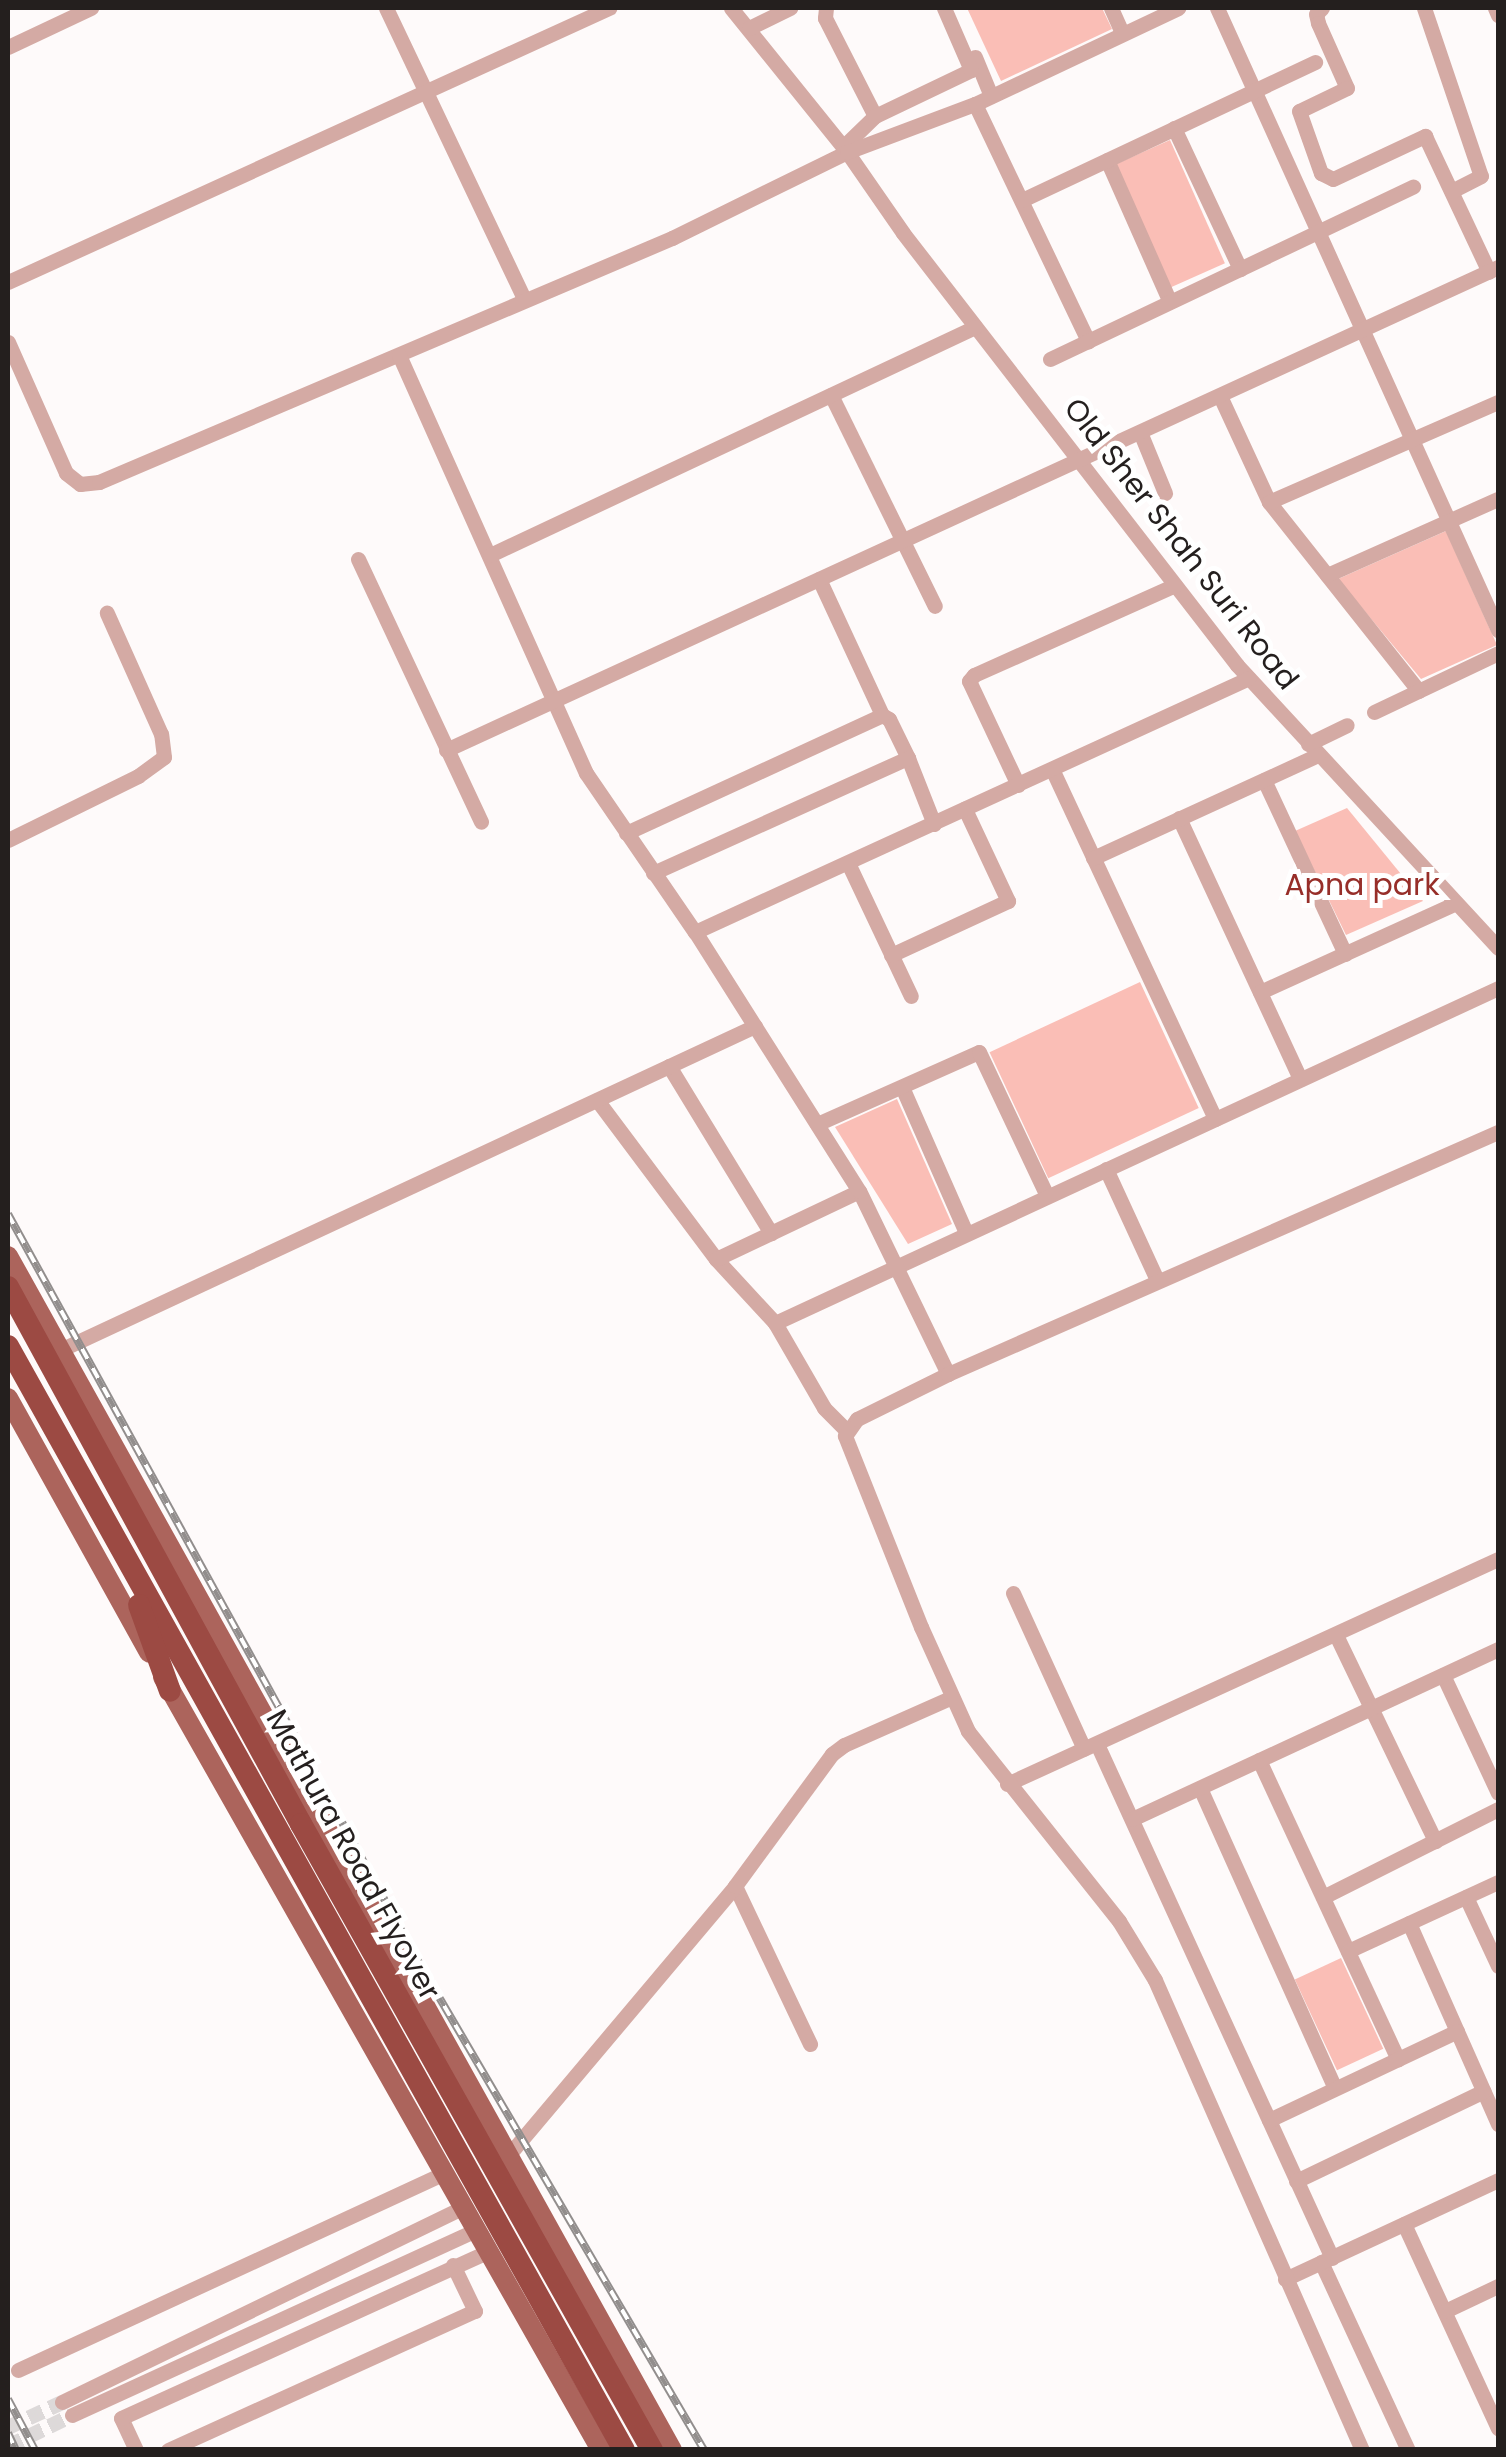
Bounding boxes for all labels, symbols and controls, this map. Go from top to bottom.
street label: Old Sher Shah Suri Road [1056,391,1306,697]
park label: Apna park [1284,867,1440,903]
street label: Mathura Road Flyover [258,1704,448,2006]

